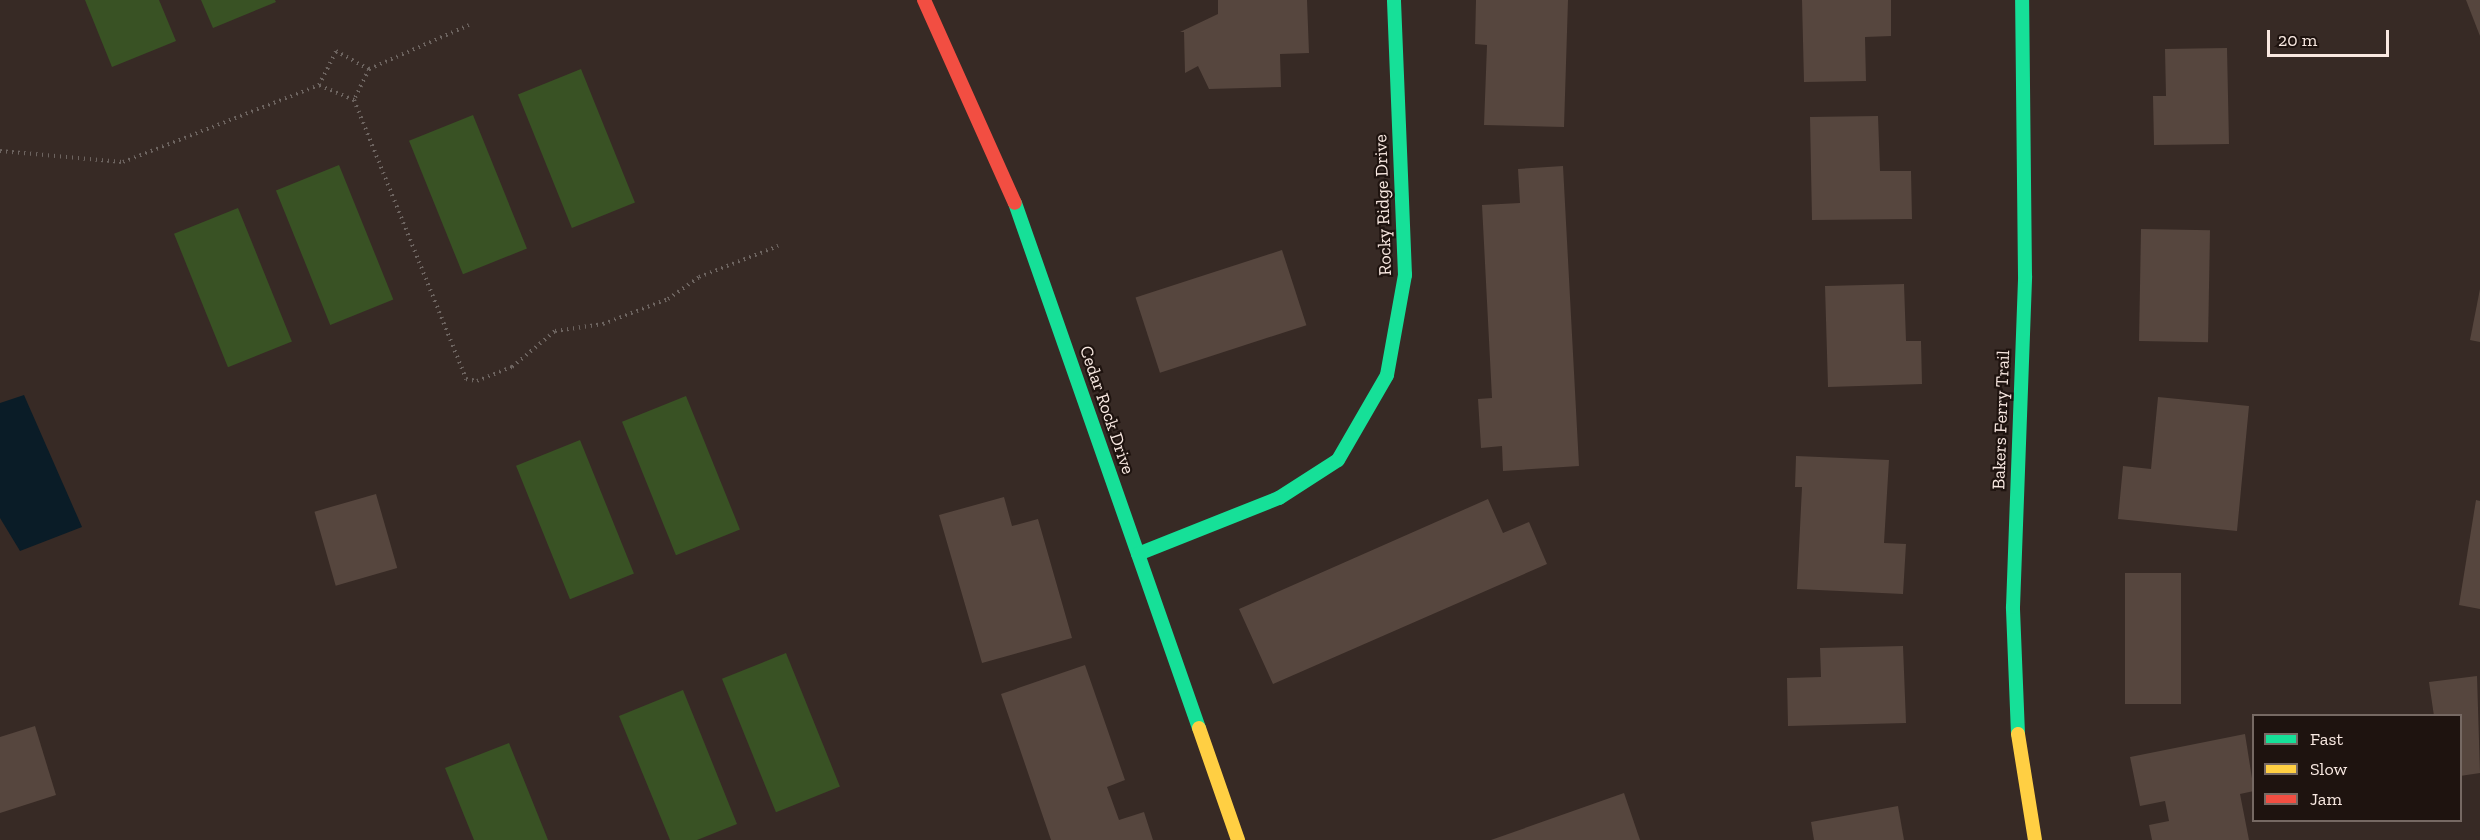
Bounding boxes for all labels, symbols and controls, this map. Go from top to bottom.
scale bar [2270,18,2392,56]
text: 20 m [2278,29,2317,51]
street label: Rocky Ridge Drive [1370,134,1396,276]
street label: Cedar Rock Drive [1075,343,1139,477]
street label: Bakers Ferry Trail [1988,350,2014,490]
legend [2252,714,2462,822]
text: Fast [2310,728,2343,750]
text: Slow [2310,758,2347,780]
text: Jam [2310,788,2342,810]

